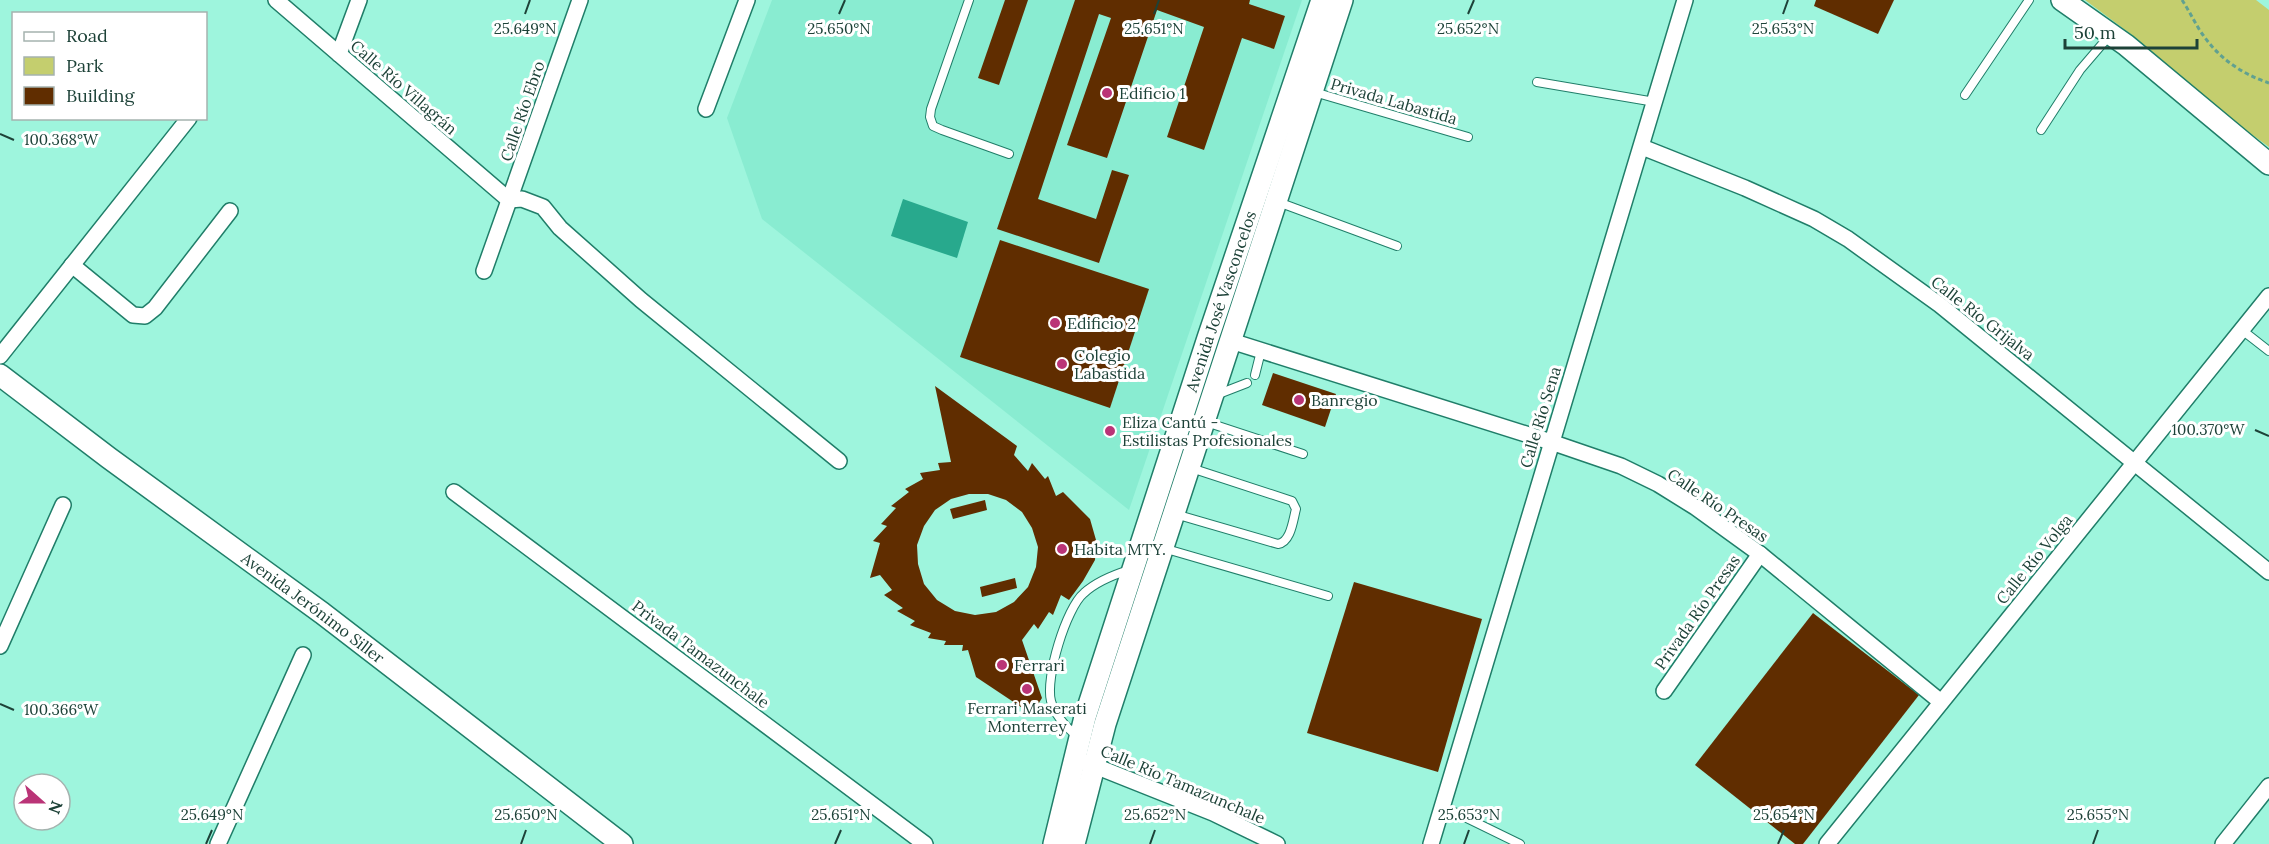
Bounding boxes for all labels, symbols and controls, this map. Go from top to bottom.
legend [12,12,207,120]
scale bar [2065,12,2197,50]
text: 25.649°N [494,19,556,38]
text: 25.650°N [807,19,871,38]
text: 25.651°N [1124,19,1184,38]
text: 25.652°N [1437,19,1499,38]
text: 25.653°N [1752,19,1814,38]
text: 50 m [2074,21,2116,44]
text: Road [66,24,108,47]
street label: Calle Río Villagrán [347,35,462,139]
text: Park [66,54,104,77]
street label: Calle Río Ebro [496,58,548,164]
street label: Privada Labastida [1328,73,1460,129]
place label: Edificio 1 [1119,83,1186,103]
text: Building [66,84,136,107]
marker: Edificio 1 [1100,86,1114,100]
text: 100.368°W [24,130,99,149]
street label: Avenida José Vasconcelos [1181,208,1260,395]
street label: Calle Río Grijalva [1927,271,2039,365]
place label: Edificio 2 [1067,313,1136,333]
marker: Edificio 2 [1048,316,1062,330]
place label: Colegio Labastida [1074,345,1145,383]
marker: Colegio Labastida [1055,357,1069,371]
street label: Calle Río Sena [1515,364,1565,470]
place label: Banregio [1311,390,1378,410]
marker: Banregio [1292,393,1306,407]
place label: Eliza Cantú - Estilistas Profesionales [1122,412,1292,450]
text: 100.370°W [2172,420,2245,439]
marker: Eliza Cantú - Estilistas Profesionales [1103,424,1117,438]
street label: Calle Río Presas [1664,464,1772,546]
street label: Calle Río Volga [1992,510,2076,608]
place label: Habita MTY. [1074,539,1166,559]
marker: Habita MTY. [1055,542,1069,556]
street label: Avenida Jerónimo Siller [237,547,389,667]
street label: Privada Río Presas [1650,551,1744,673]
street label: Privada Tamazunchale [628,596,774,712]
place label: Ferrari [1014,655,1065,675]
marker: Ferrari [995,658,1009,672]
marker: Ferrari Maserati Monterrey [1020,682,1034,696]
place label: Ferrari Maserati Monterrey [967,698,1087,736]
text: 100.366°W [24,700,99,719]
street label: Calle Río Tamazunchale [1098,740,1269,828]
north arrow [12,772,72,832]
text: N [44,798,68,817]
text: 25.649°N [181,805,243,824]
text: 25.650°N [494,805,558,824]
text: 25.651°N [811,805,871,824]
text: 25.652°N [1124,805,1186,824]
text: 25.653°N [1438,805,1500,824]
text: 25.654°N [1753,805,1815,824]
text: 25.655°N [2067,805,2129,824]

